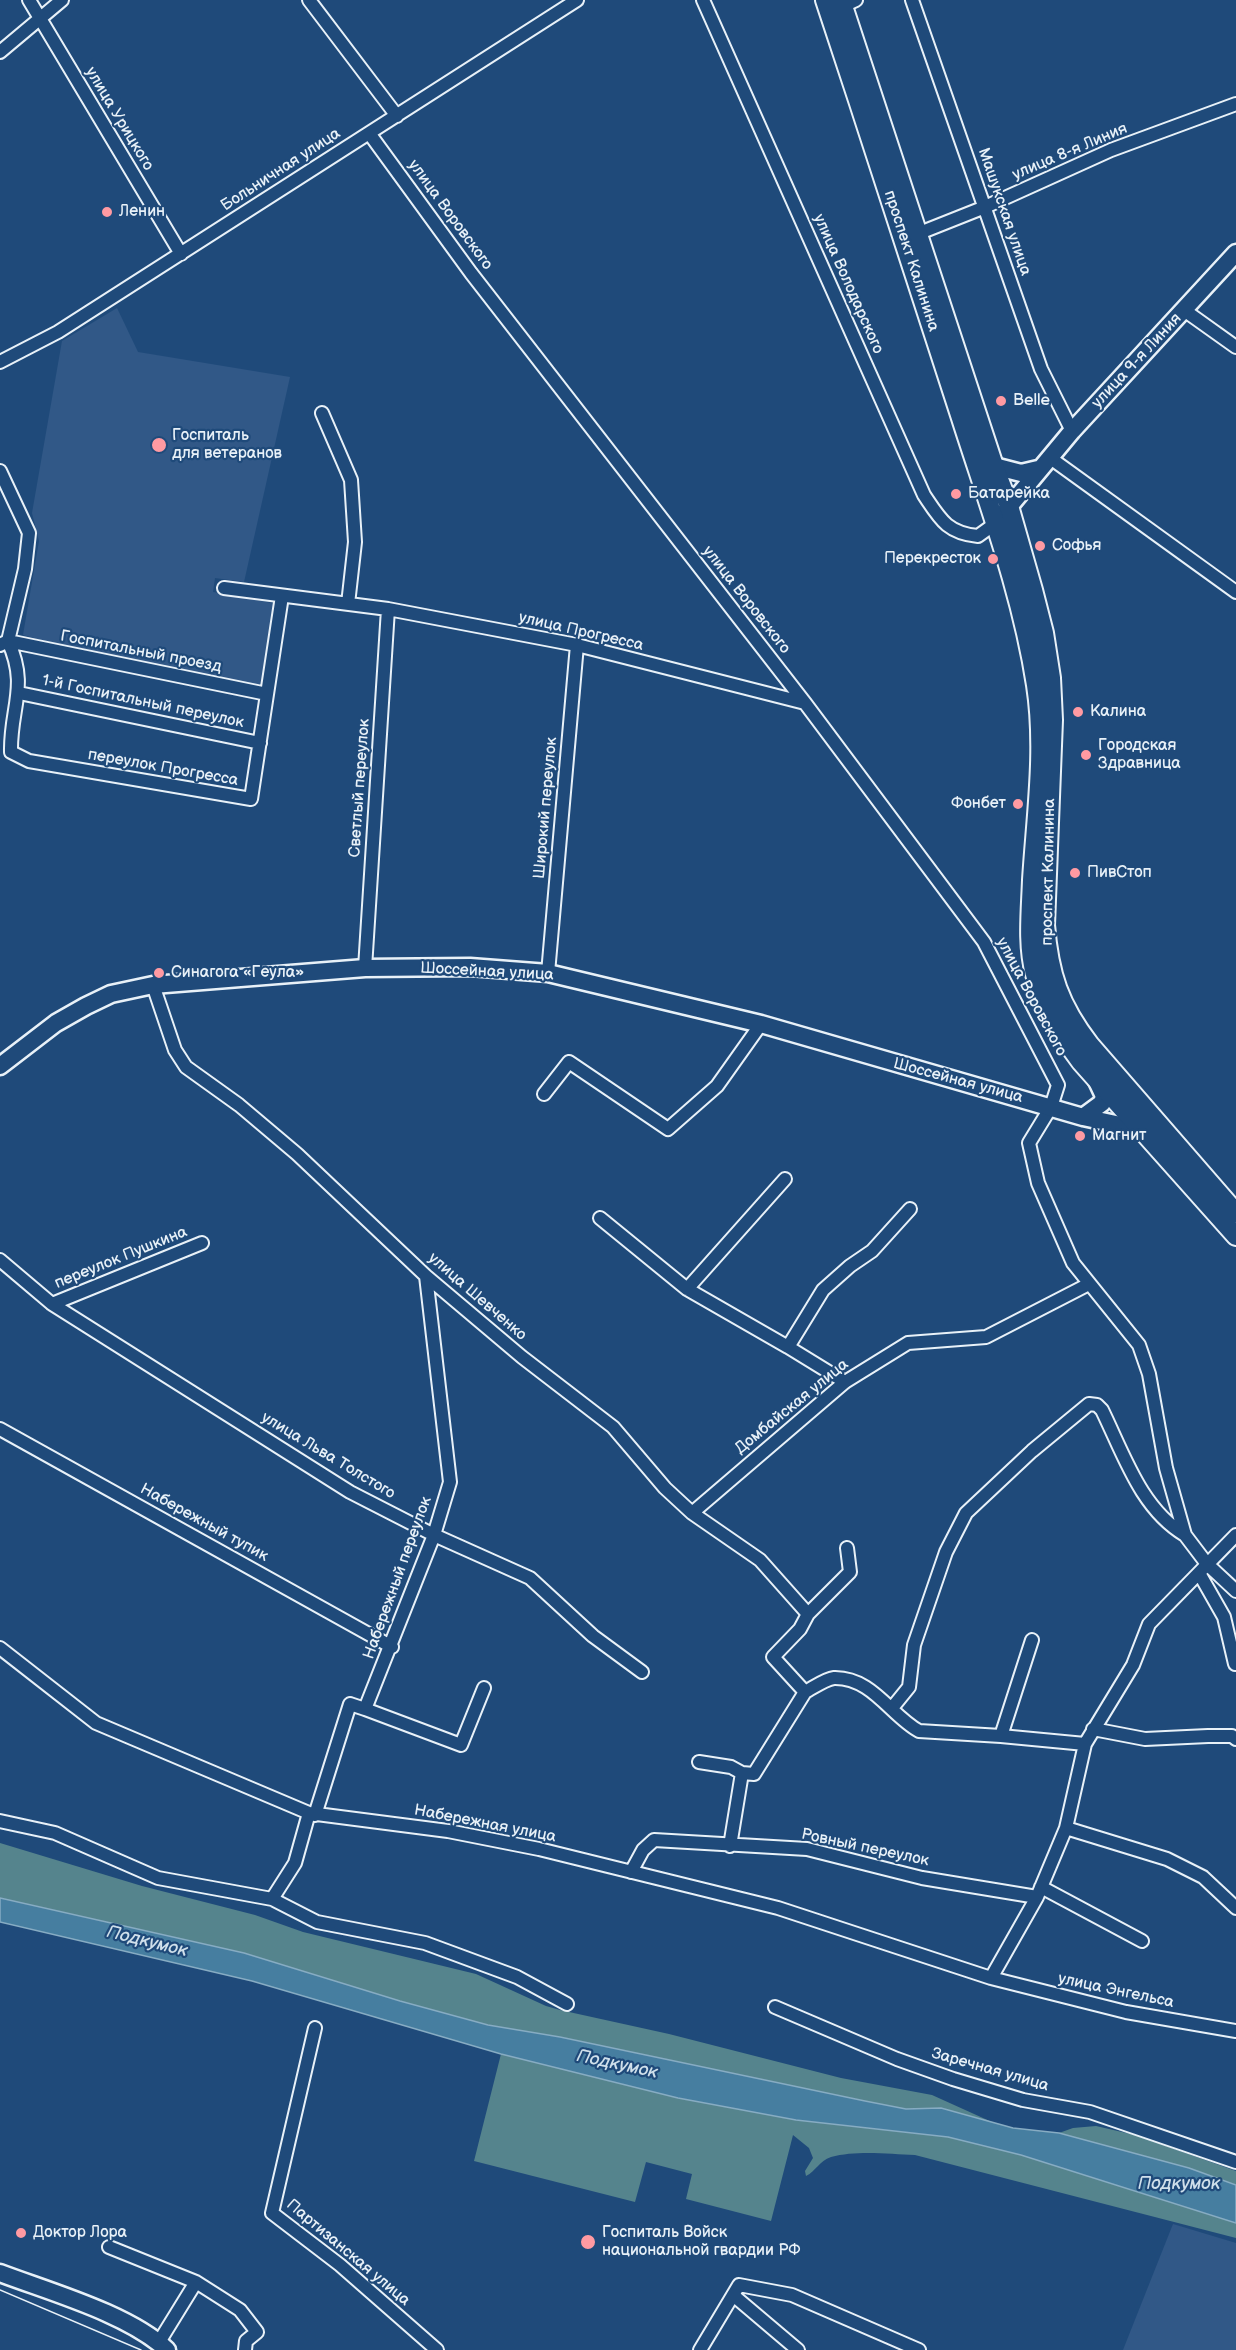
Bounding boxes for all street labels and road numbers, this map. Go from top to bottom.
street label: улица Урицкого [81,64,157,174]
street label: улица 8-я Линия [1010,119,1130,185]
street label: Больничная улица [218,124,344,216]
street label: Машукская улица [973,146,1035,278]
street label: улица Воровского [404,156,496,274]
street label: проспект Калинина [879,188,943,334]
street label: улица Володарского [809,211,887,357]
street label: улица 9-я Линия [1088,310,1186,412]
street label: улица Воровского [698,542,794,658]
street label: улица Прогресса [517,608,645,656]
street label: Госпитальный проезд [59,627,223,677]
street label: 1-й Госпитальный переулок [40,671,246,733]
street label: Светлый переулок [346,718,374,858]
street label: Широкий переулок [530,736,562,880]
street label: переулок Прогресса [86,745,240,791]
street label: проспект Калинина [1038,798,1060,946]
street label: улица Воровского [992,934,1070,1060]
street label: Шоссейная улица [420,959,554,985]
street label: Шоссейная улица [891,1054,1025,1108]
street label: переулок Пушкина [52,1223,190,1293]
street label: улица Шевченко [424,1249,530,1345]
street label: Домбайская улица [731,1355,853,1459]
street label: улица Льва Толстого [258,1408,398,1504]
street label: Набережный тупик [137,1480,271,1566]
street label: Набережный переулок [360,1494,436,1662]
street label: Набережная улица [412,1801,558,1847]
street label: Ровный переулок [799,1825,931,1871]
street label: улица Энгельса [1056,1969,1176,2013]
street label: Заречная улица [929,2044,1051,2096]
street label: Партизанская улица [282,2196,414,2310]

